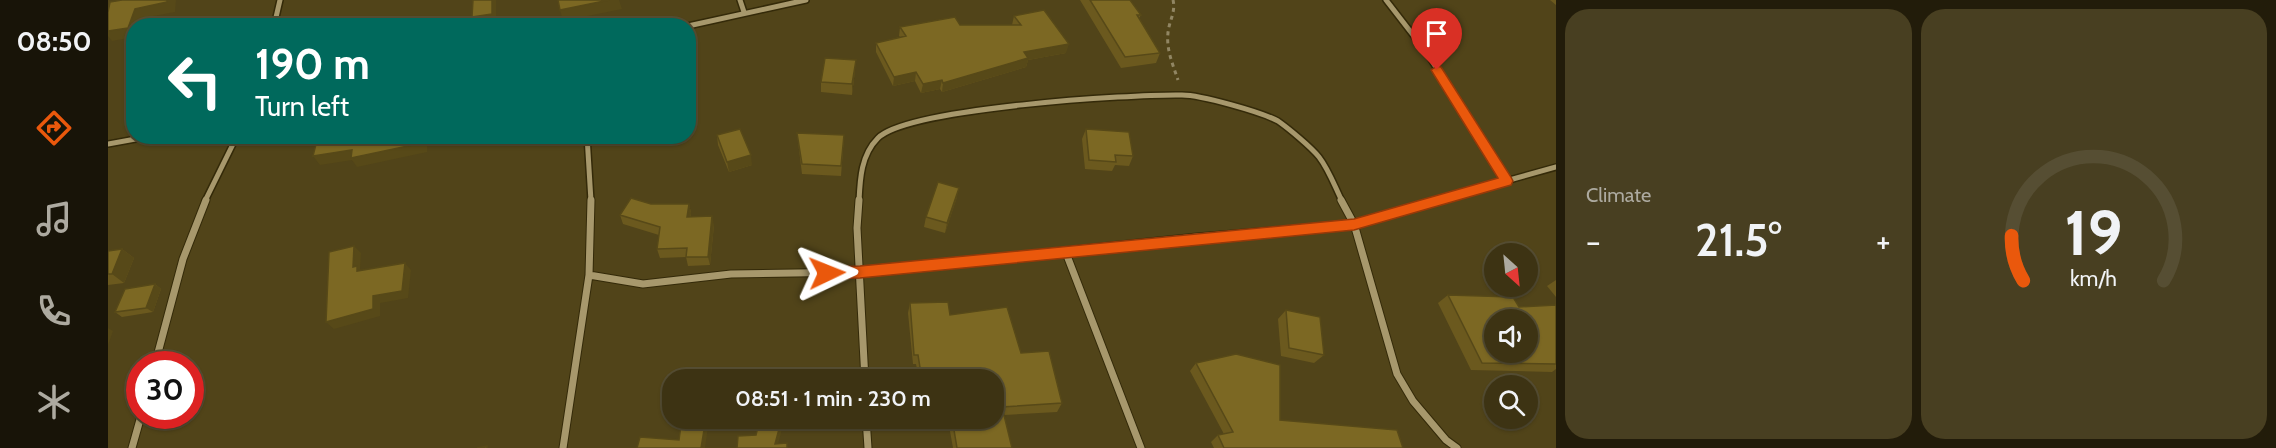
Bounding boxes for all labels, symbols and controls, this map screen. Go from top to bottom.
pin [1411,8,1462,70]
icon: arrive [1420,17,1453,50]
text: 08:50 [17,25,91,58]
text: 190 m [255,38,370,90]
icon: left [156,42,234,120]
text: Turn left [255,90,349,123]
icon: directions [33,107,75,149]
text: Climate [1586,183,1651,207]
text: 19 [2065,195,2123,271]
icon: music [33,198,75,240]
text: 21.5° [1695,213,1782,267]
text: − [1586,221,1601,261]
text: + [1876,221,1891,261]
position arrow [795,241,859,305]
north arrow [1484,243,1538,297]
map controls [1484,243,1538,429]
text: km/h [2070,265,2117,291]
icon: phone [33,290,75,332]
button: sound [1484,309,1538,363]
speed limit sign: 30 [126,351,204,429]
button: search [1484,375,1538,429]
icon: climate [33,381,75,423]
text: 08:51 · 1 min · 230 m [735,385,931,412]

